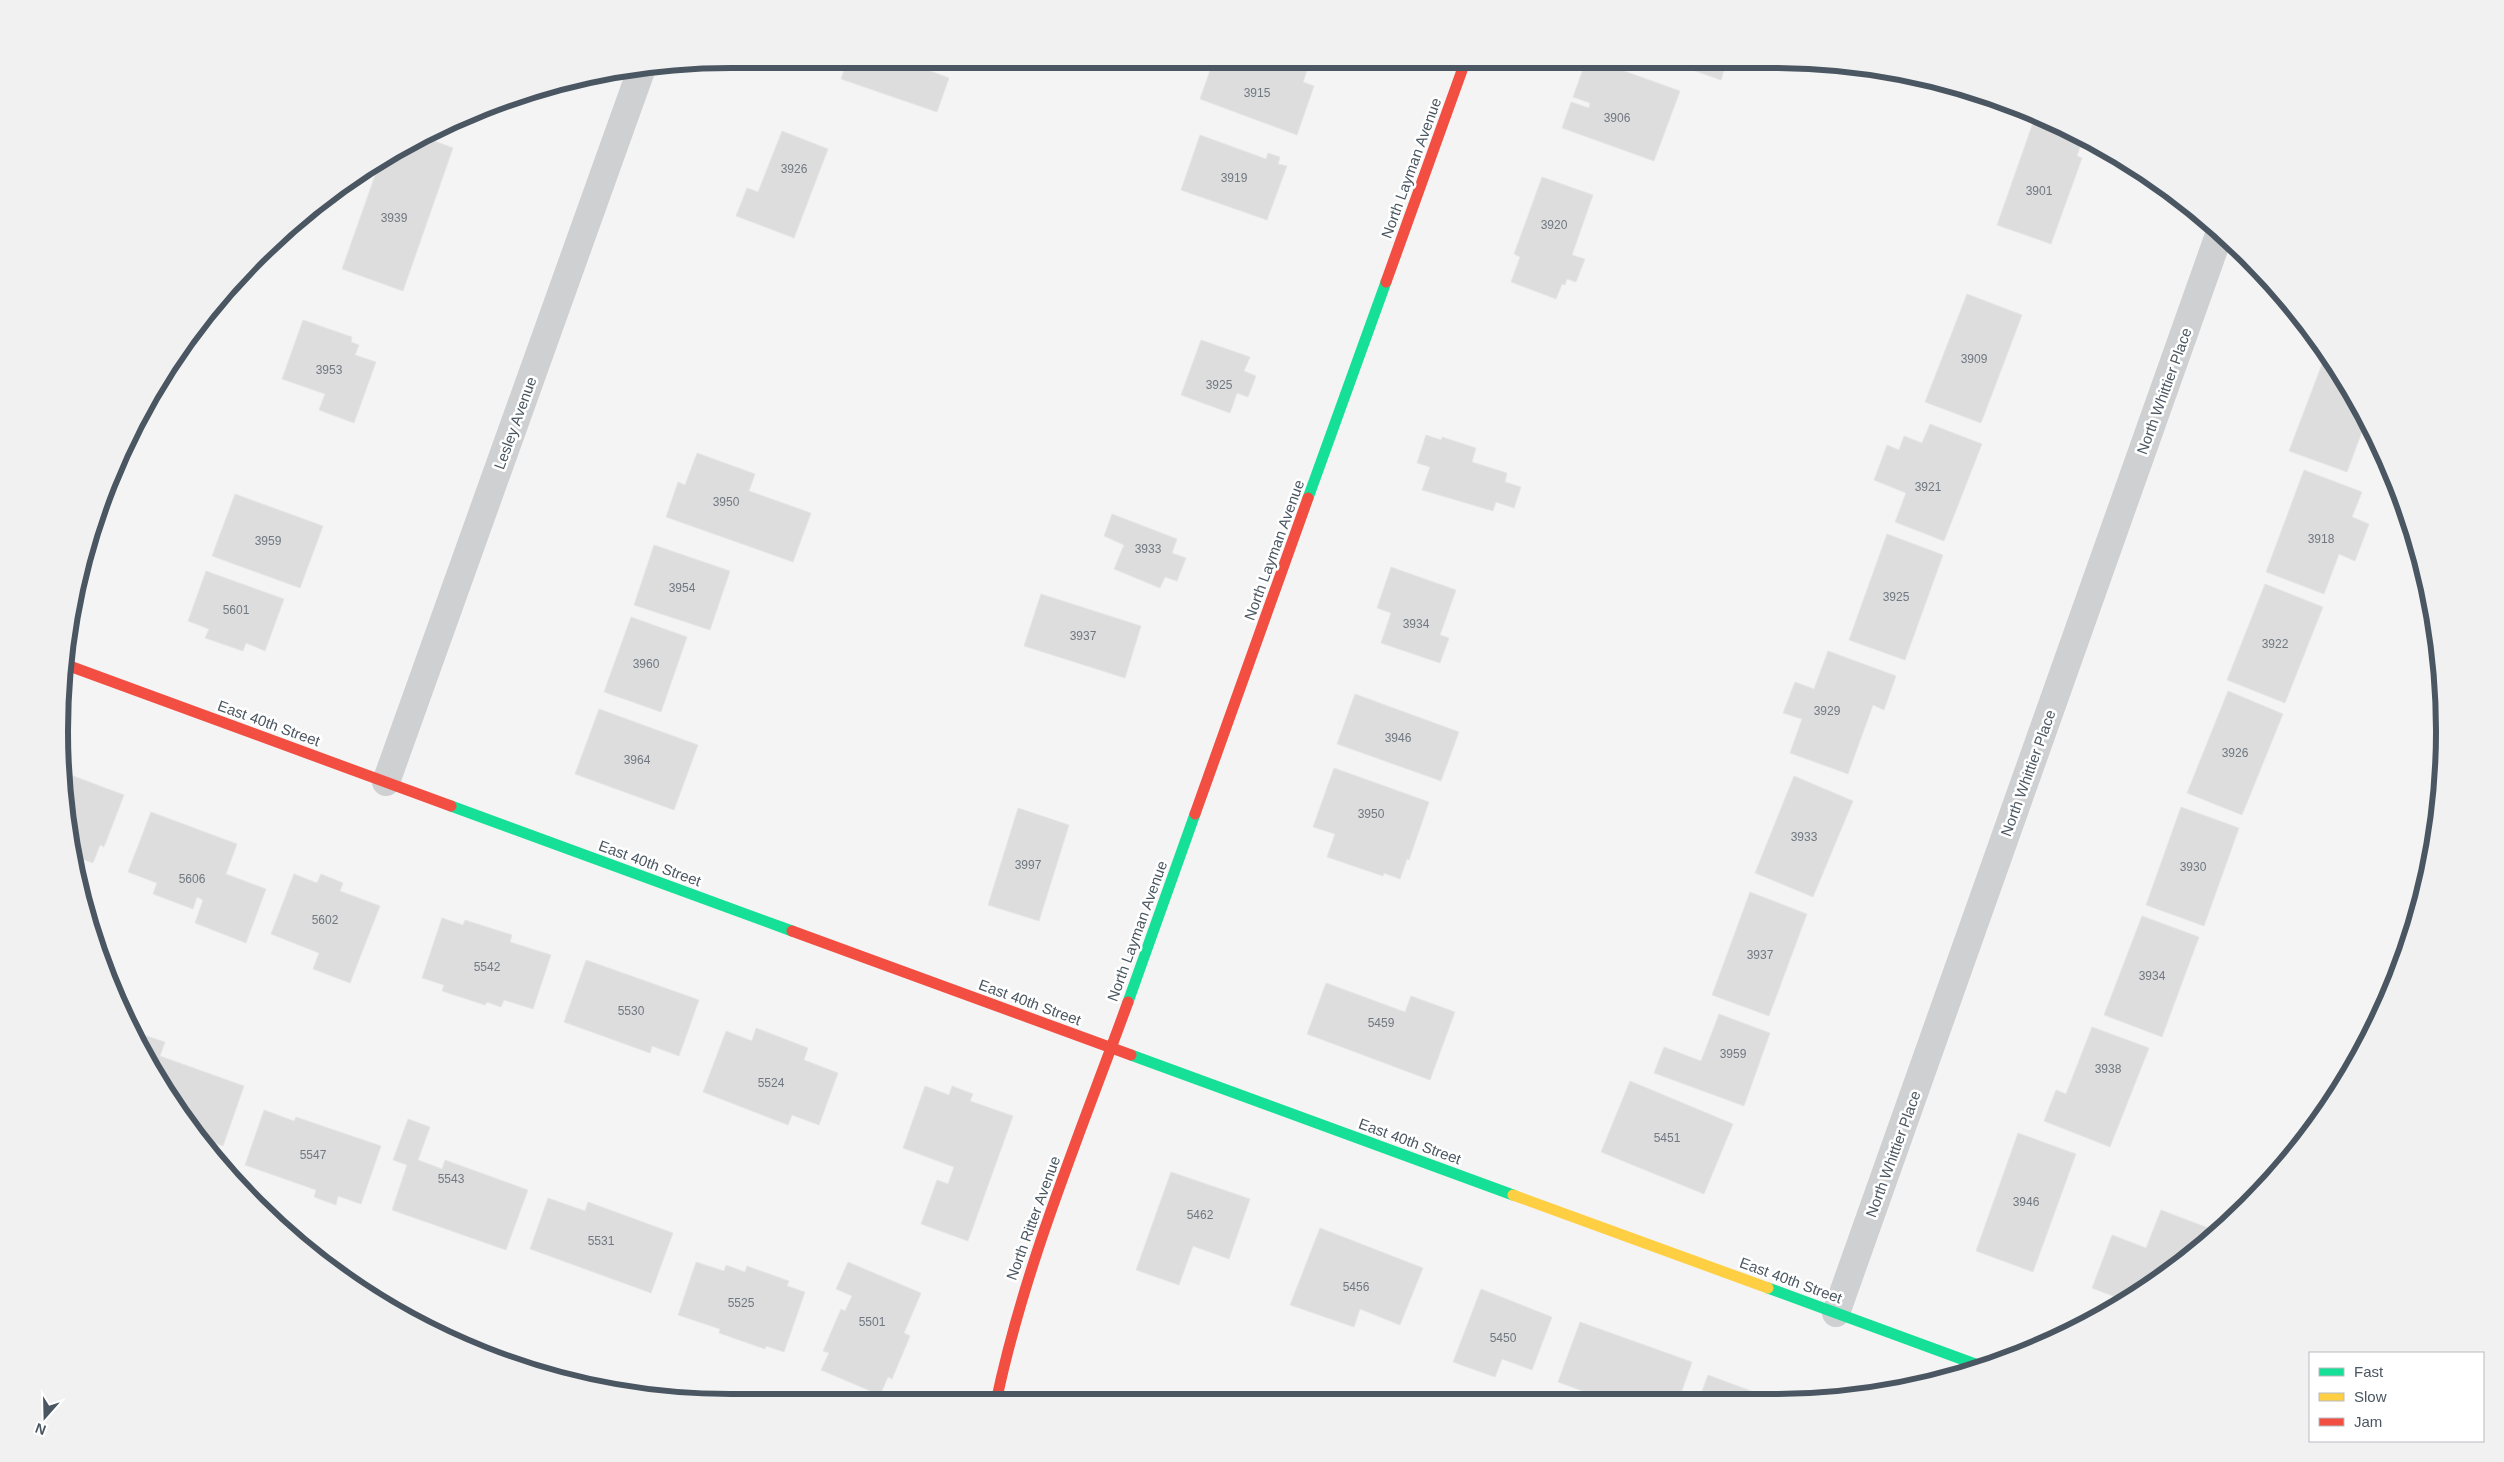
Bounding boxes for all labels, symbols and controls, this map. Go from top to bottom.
house number: 3915 [1244,86,1271,100]
street label: North Layman Avenue [1378,95,1444,241]
house number: 3906 [1604,111,1631,125]
house number: 3926 [781,162,808,176]
house number: 3919 [1221,171,1248,185]
house number: 3901 [2026,184,2053,198]
house number: 3939 [381,211,408,225]
house number: 3920 [1541,218,1568,232]
street label: North Whittier Place [2133,325,2195,457]
house number: 3909 [1961,352,1988,366]
house number: 3953 [316,363,343,377]
street label: Lesley Avenue [490,374,540,472]
house number: 3925 [1206,378,1233,392]
street label: North Layman Avenue [1241,477,1307,623]
house number: 3921 [1915,480,1942,494]
house number: 3950 [713,495,740,509]
house number: 3918 [2308,532,2335,546]
house number: 3959 [255,534,282,548]
house number: 3933 [1135,542,1162,556]
house number: 3954 [669,581,696,595]
house number: 3925 [1883,590,1910,604]
house number: 5601 [223,603,250,617]
house number: 3934 [1403,617,1430,631]
house number: 3937 [1070,629,1097,643]
house number: 3922 [2262,637,2289,651]
house number: 3960 [633,657,660,671]
street label: East 40th Street [216,697,323,750]
house number: 3929 [1814,704,1841,718]
street label: North Whittier Place [1997,707,2059,839]
house number: 3946 [1385,731,1412,745]
house number: 3926 [2222,746,2249,760]
house number: 3964 [624,753,651,767]
house number: 3950 [1358,807,1385,821]
house number: 3933 [1791,830,1818,844]
street label: East 40th Street [597,837,704,890]
house number: 3997 [1015,858,1042,872]
street label: North Layman Avenue [1104,858,1170,1004]
house number: 3930 [2180,860,2207,874]
house number: 5606 [179,872,206,886]
house number: 5602 [312,913,339,927]
house number: 3937 [1747,948,1774,962]
house number: 5542 [474,960,501,974]
house number: 3934 [2139,969,2166,983]
street label: East 40th Street [977,976,1084,1029]
house number: 5530 [618,1004,645,1018]
house number: 5459 [1368,1016,1395,1030]
house number: 3959 [1720,1047,1747,1061]
house number: 3938 [2095,1062,2122,1076]
house number: 5524 [758,1076,785,1090]
street label: North Whittier Place [1862,1088,1924,1220]
street label: East 40th Street [1357,1115,1464,1168]
house number: 5451 [1654,1131,1681,1145]
house number: 5547 [300,1148,327,1162]
street label: North Ritter Avenue [1003,1154,1063,1282]
house number: 5543 [438,1172,465,1186]
house number: 3946 [2013,1195,2040,1209]
house number: 5462 [1187,1208,1214,1222]
house number: 5531 [588,1234,615,1248]
street label: East 40th Street [1738,1254,1845,1307]
house number: 5456 [1343,1280,1370,1294]
house number: 5525 [728,1296,755,1310]
house number: 5501 [859,1315,886,1329]
house number: 5450 [1490,1331,1517,1345]
legend [2309,1352,2484,1442]
text: Fast [2354,1363,2384,1380]
text: Slow [2354,1388,2387,1405]
north arrow [20,1392,70,1442]
text: Jam [2354,1413,2382,1430]
text: N [33,1420,48,1438]

